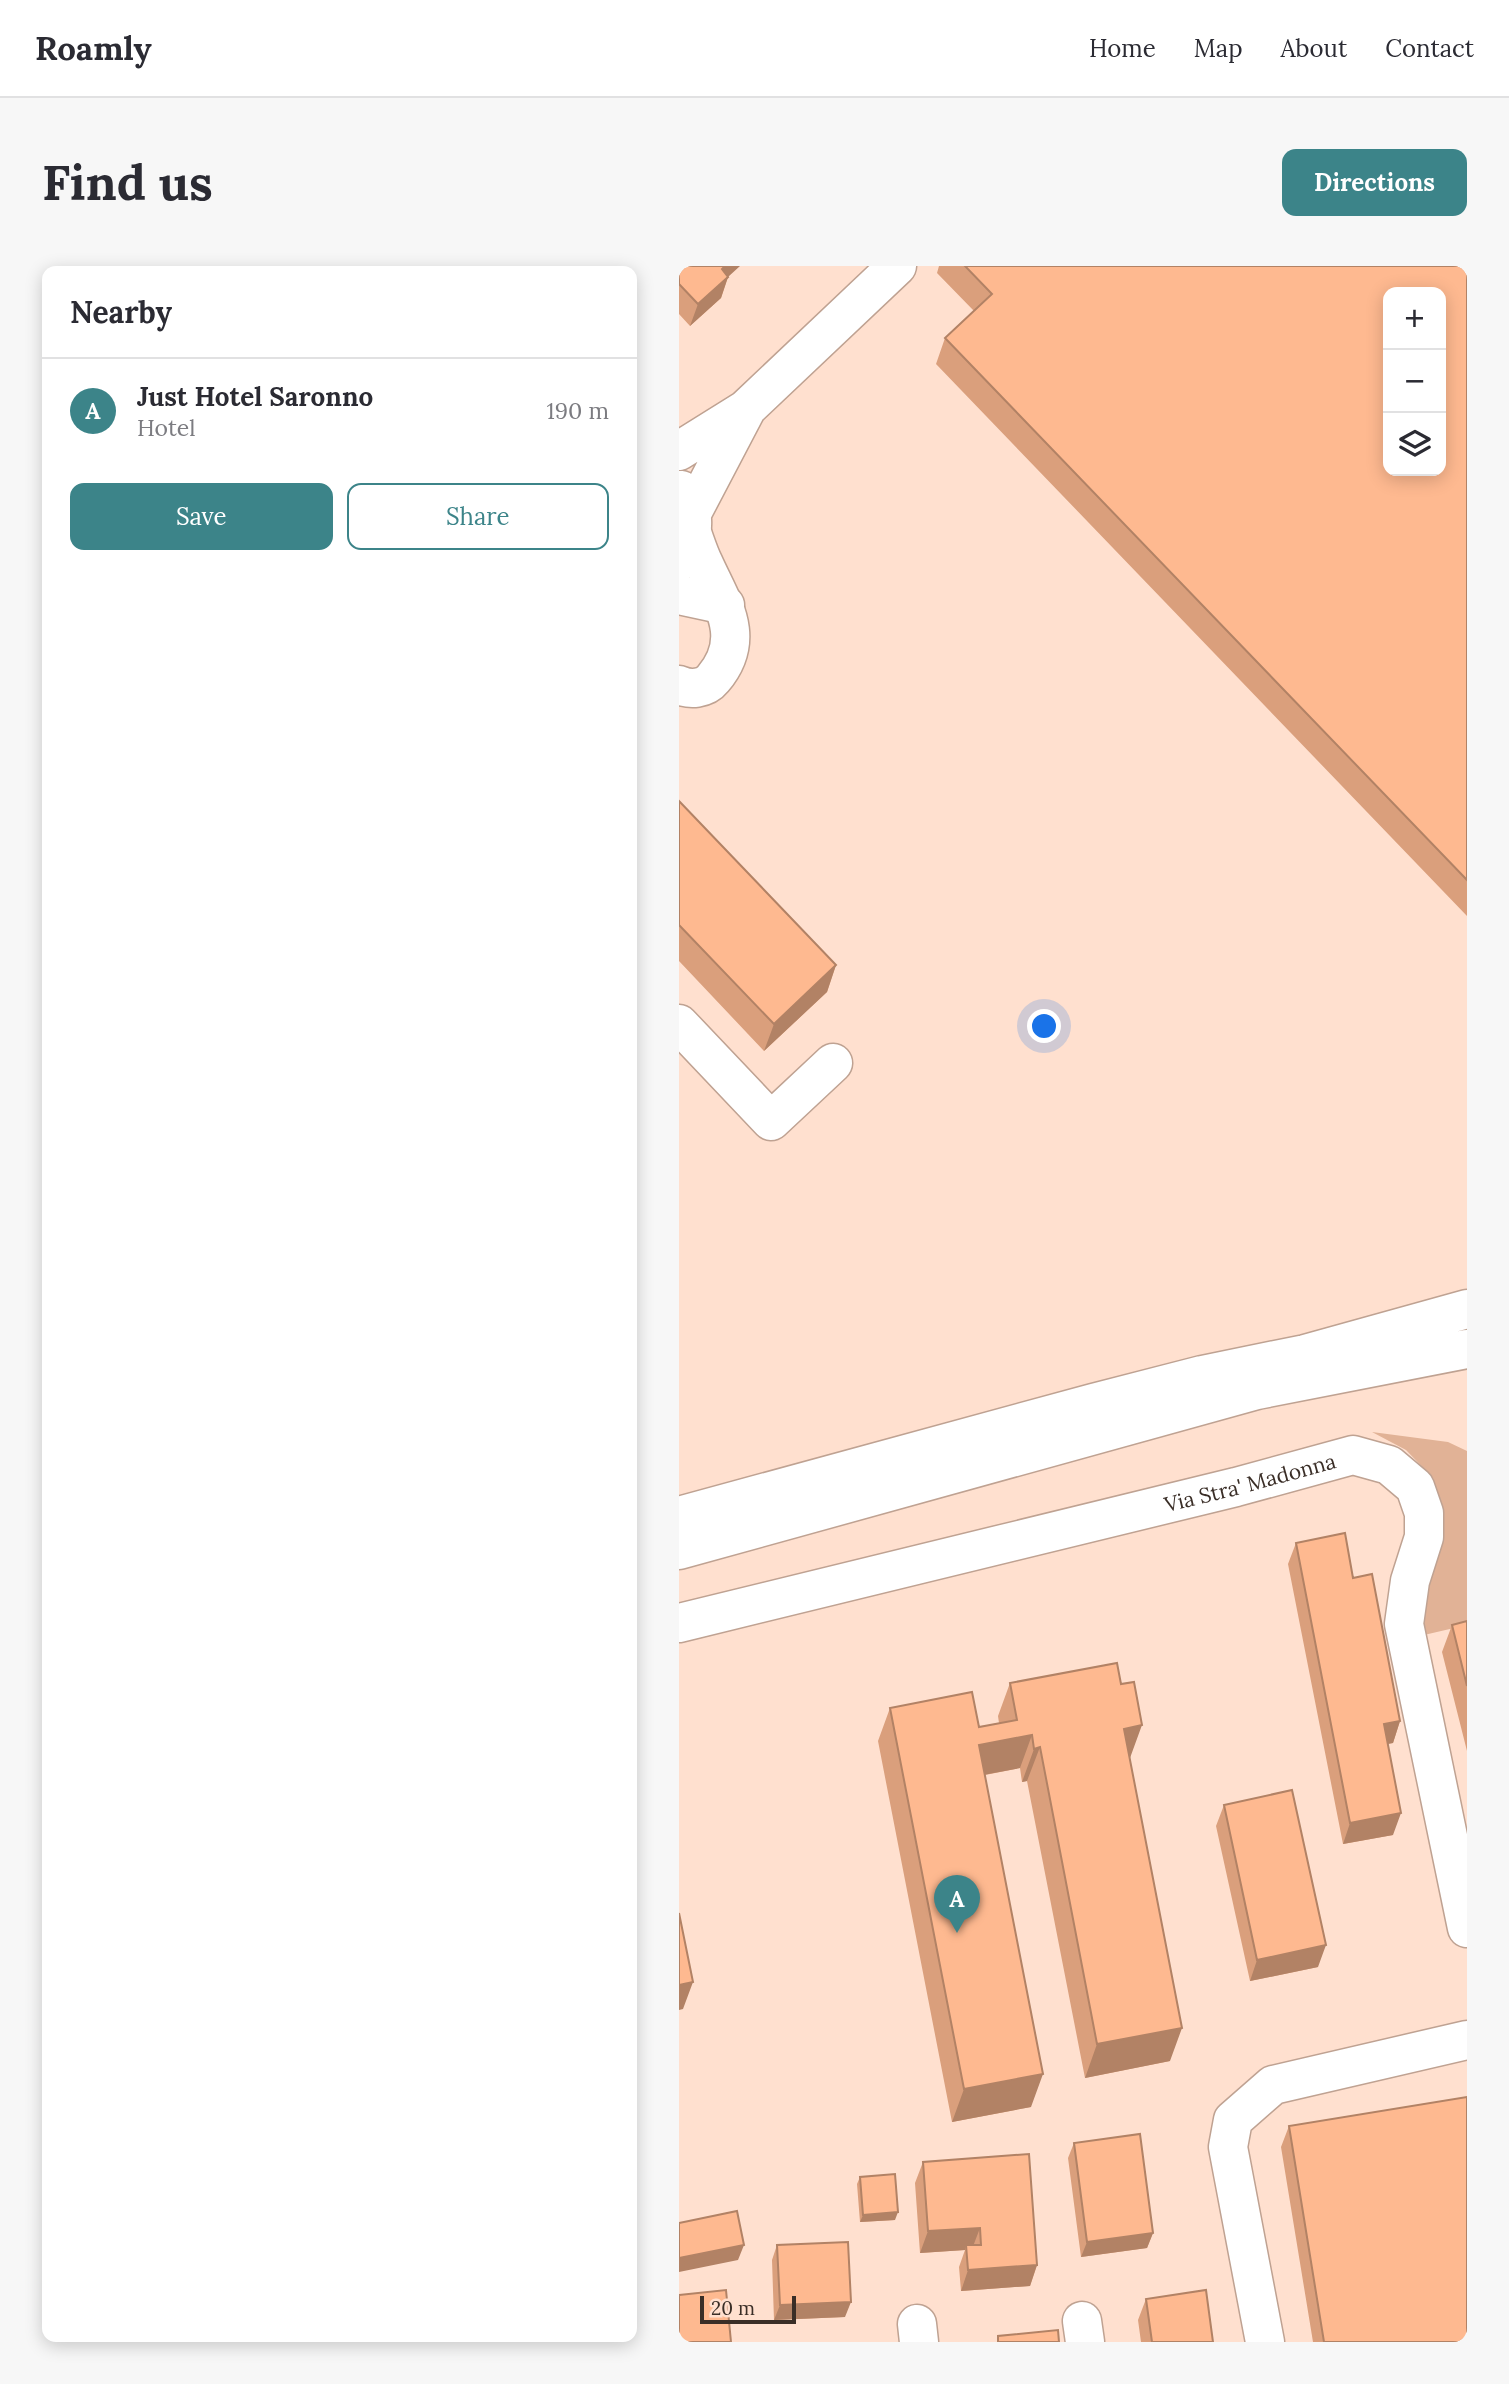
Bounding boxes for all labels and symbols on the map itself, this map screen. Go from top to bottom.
your location [1027,1009,1061,1043]
street label: Via Stra' Madonna [1160,1447,1339,1518]
pin: A [934,1875,980,1933]
scale bar [700,2293,796,2325]

